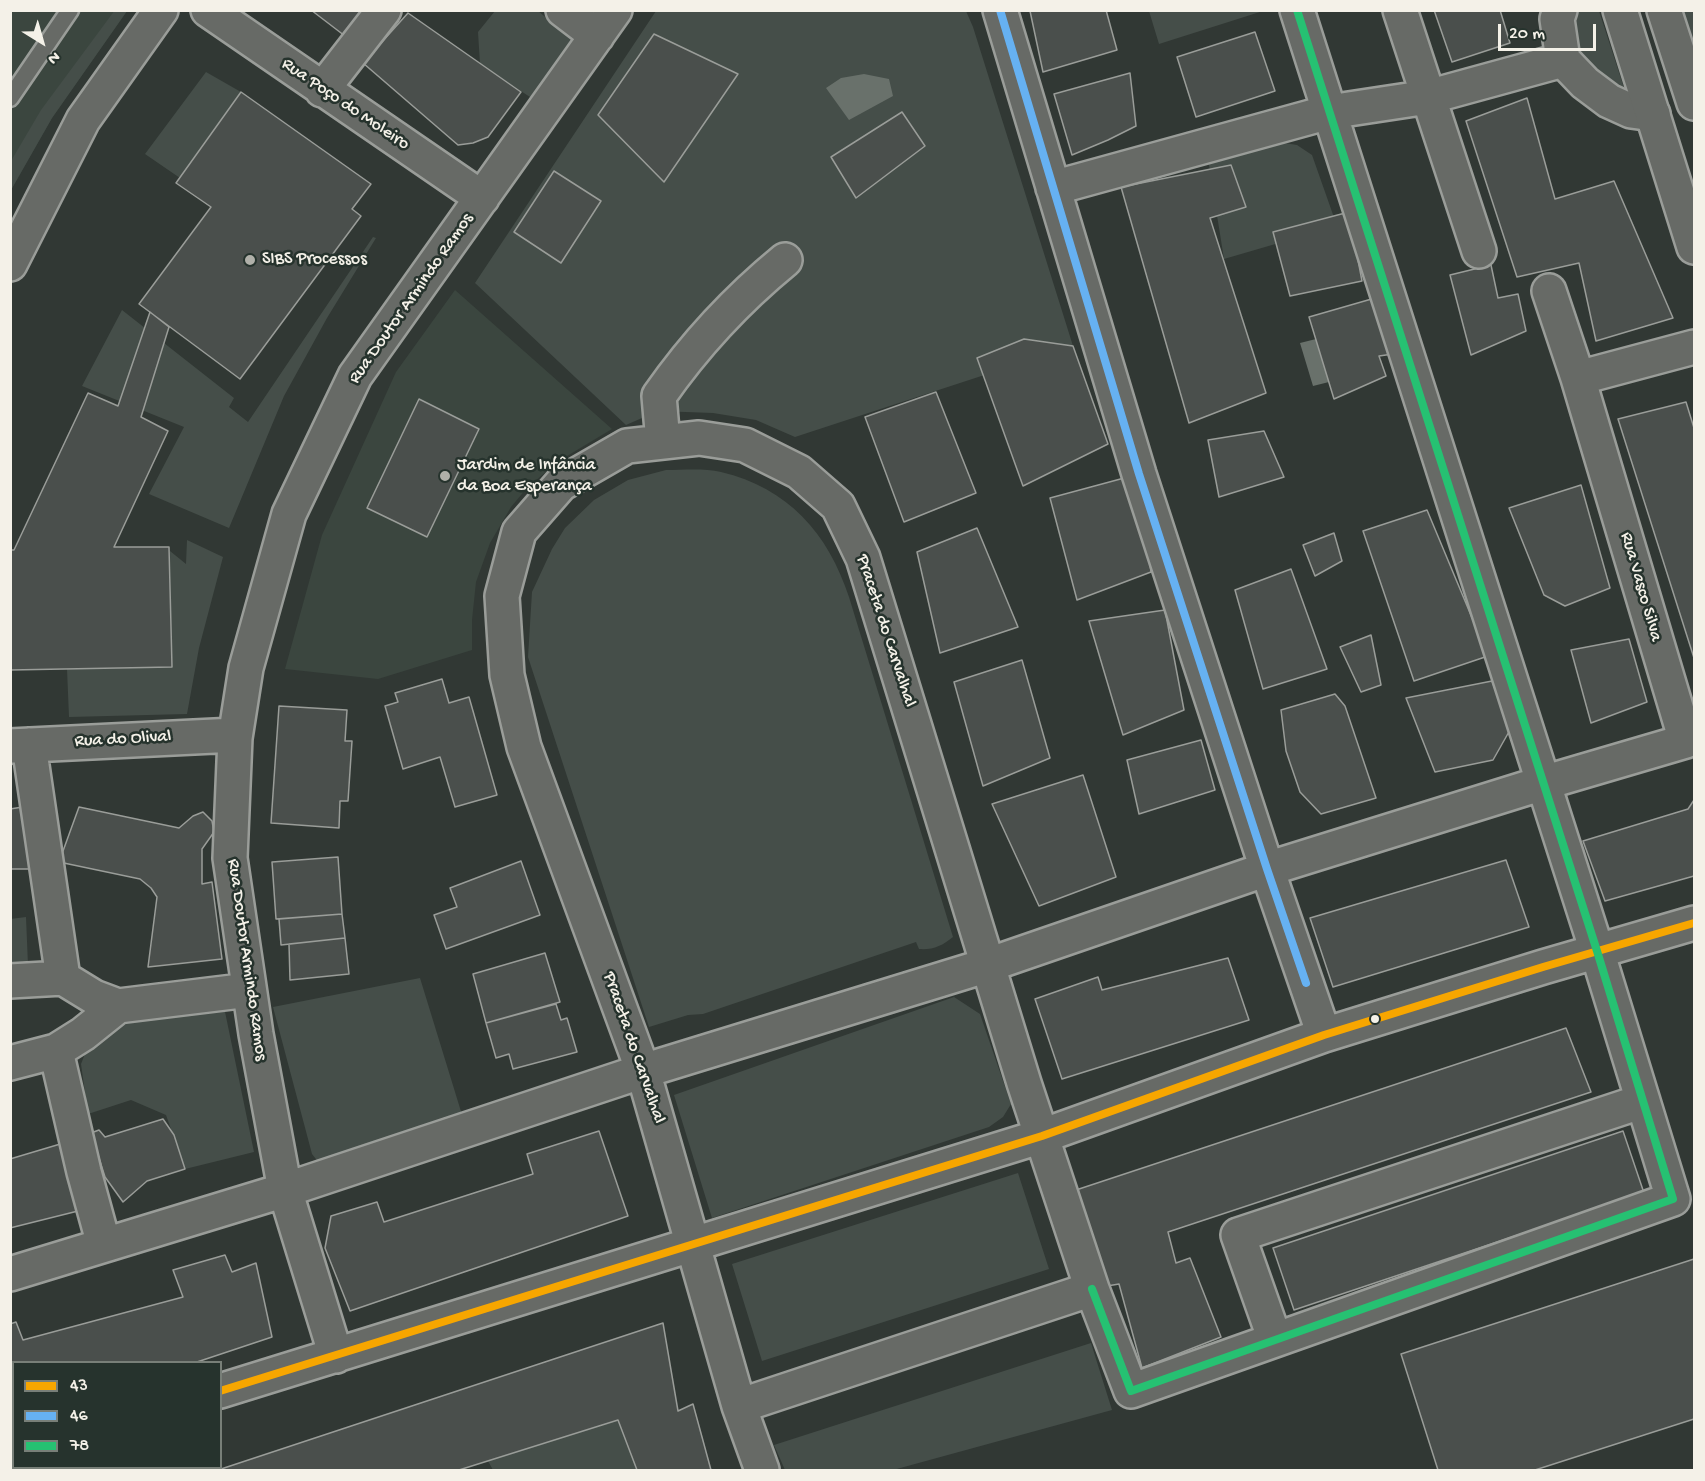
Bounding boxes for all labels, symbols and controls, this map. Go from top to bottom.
north arrow [12,12,72,72]
scale bar [1501,12,1598,50]
text: 20 m [1509,24,1545,45]
text: N [43,46,63,68]
street label: Rua Poço do Moleiro [277,54,413,156]
street label: Rua Doutor Armindo Ramos [345,209,479,389]
place label: SIBS Processos [262,249,367,271]
marker: SIBS Processos [243,253,257,267]
place label: Jardim de Infância da Boa Esperança [457,455,595,498]
marker: Jardim de Infância da Boa Esperança [438,469,452,483]
street label: Rua Vasco Silva [1614,530,1666,644]
street label: Praceta do Carvalhal [850,552,920,710]
street label: Rua do Olival [74,727,172,753]
street label: Rua Doutor Armindo Ramos [221,858,271,1062]
street label: Praceta do Carvalhal [597,969,669,1127]
unlabelled marker [1369,1013,1381,1025]
legend [12,1361,222,1469]
text: 43 [70,1376,88,1397]
text: 46 [70,1406,88,1427]
text: 78 [70,1436,89,1457]

